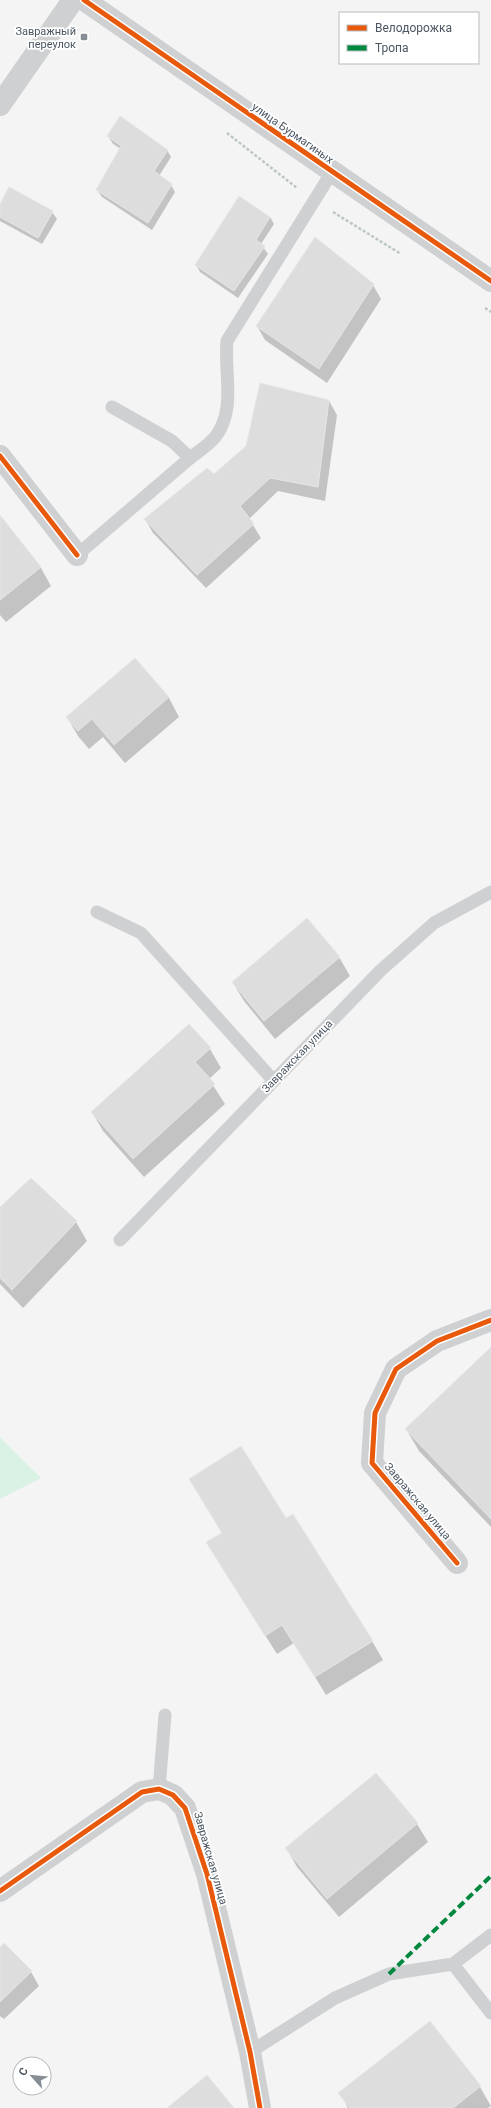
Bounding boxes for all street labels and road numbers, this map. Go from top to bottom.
street label: улица Бурмагиных [249,100,336,167]
street label: Завражская улица [259,1017,335,1095]
street label: Завражская улица [382,1460,453,1542]
street label: Завражская улица [191,1810,230,1906]

